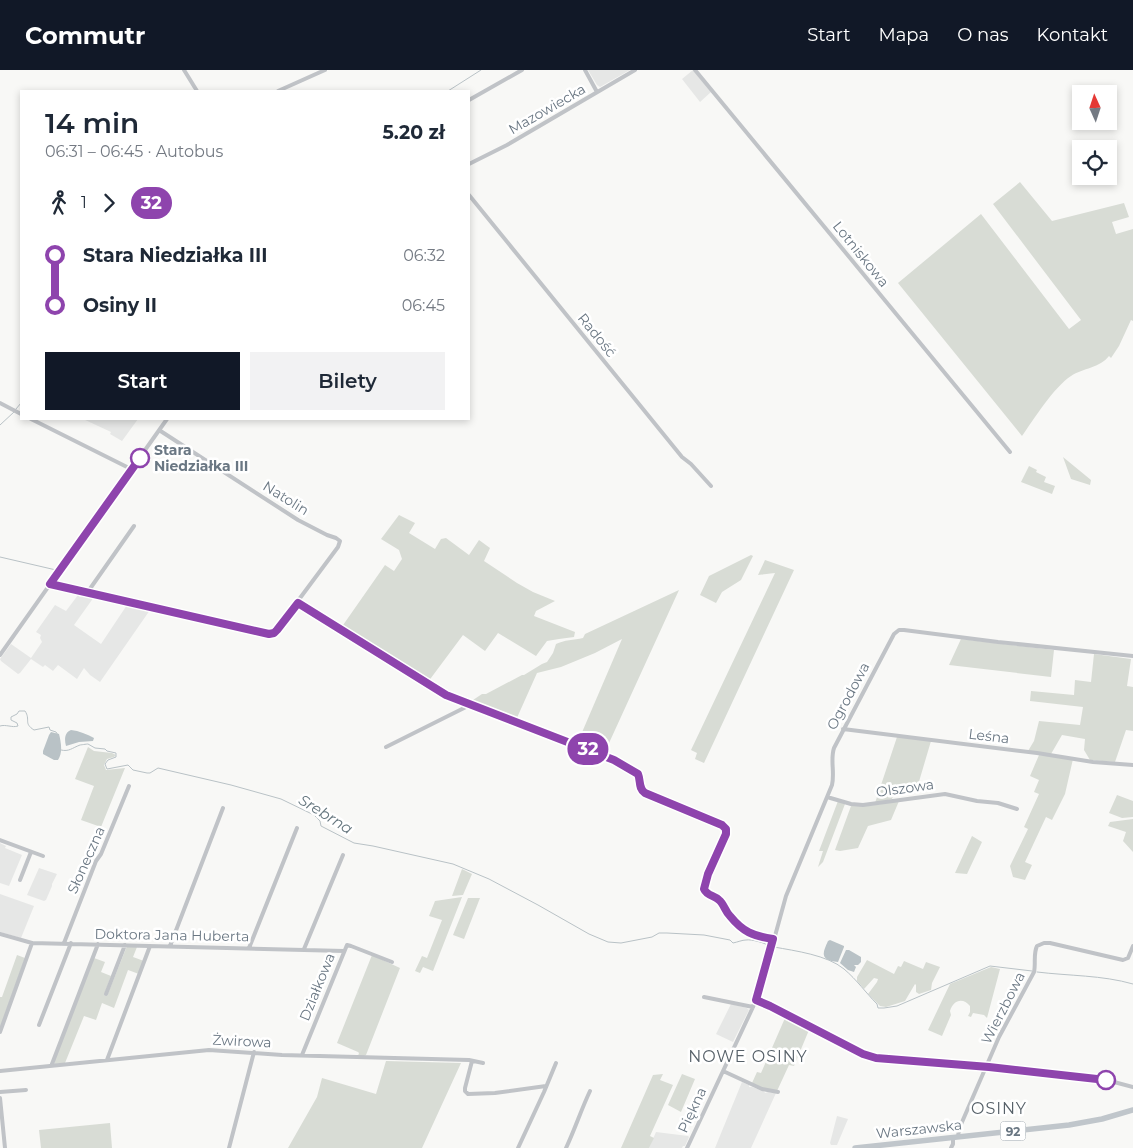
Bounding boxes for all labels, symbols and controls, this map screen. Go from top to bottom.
text: Commutr [25,21,145,50]
text: Start [807,24,851,46]
text: Mapa [879,24,929,46]
text: O nas [957,24,1009,46]
text: Kontakt [1037,24,1108,46]
street label: Mazowiecka [505,80,589,138]
north arrow [1072,85,1118,130]
map controls [1072,85,1117,185]
text: 14 min [45,106,139,140]
text: 5.20 zł [383,121,445,144]
button: locate [1072,140,1117,185]
text: 06:31 – 06:45 · Autobus [45,142,223,161]
icon: walk [45,189,73,217]
icon: forward [95,189,123,217]
text: 32 [141,192,162,214]
text: 1 [81,193,87,212]
street label: Lotniskowa [829,217,893,291]
text: Stara Niedziałka III [83,244,268,267]
text: 06:32 [403,246,445,265]
text: Osiny II [83,294,157,317]
text: 06:45 [402,296,445,315]
street label: Radość [574,309,620,361]
button: Start [45,352,240,410]
button: Bilety [250,352,445,410]
place label: Stara Niedziałka III [154,441,248,475]
marker: Stara Niedziałka III [130,448,150,468]
street label: Natolin [260,477,312,519]
street label: Ogrodowa [823,659,873,733]
street label: Leśna [967,725,1011,747]
line badge: 32 [566,733,610,765]
text: 32 [577,738,599,760]
street label: Olszowa [875,775,935,801]
water label: Srebrna [295,790,357,838]
street label: Słoneczna [63,824,109,896]
street label: Doktora Jana Huberta [94,925,250,945]
street label: Działkowa [295,950,339,1024]
street label: Wierzbowa [977,969,1029,1047]
street label: Żwirowa [212,1030,272,1052]
district label: NOWE OSINY [688,1047,808,1066]
unlabelled marker [1096,1070,1116,1090]
street label: Piękna [674,1084,710,1136]
district label: OSINY [971,1099,1027,1118]
street label: Warszawska [875,1116,963,1142]
road number: 92 [1000,1122,1026,1140]

